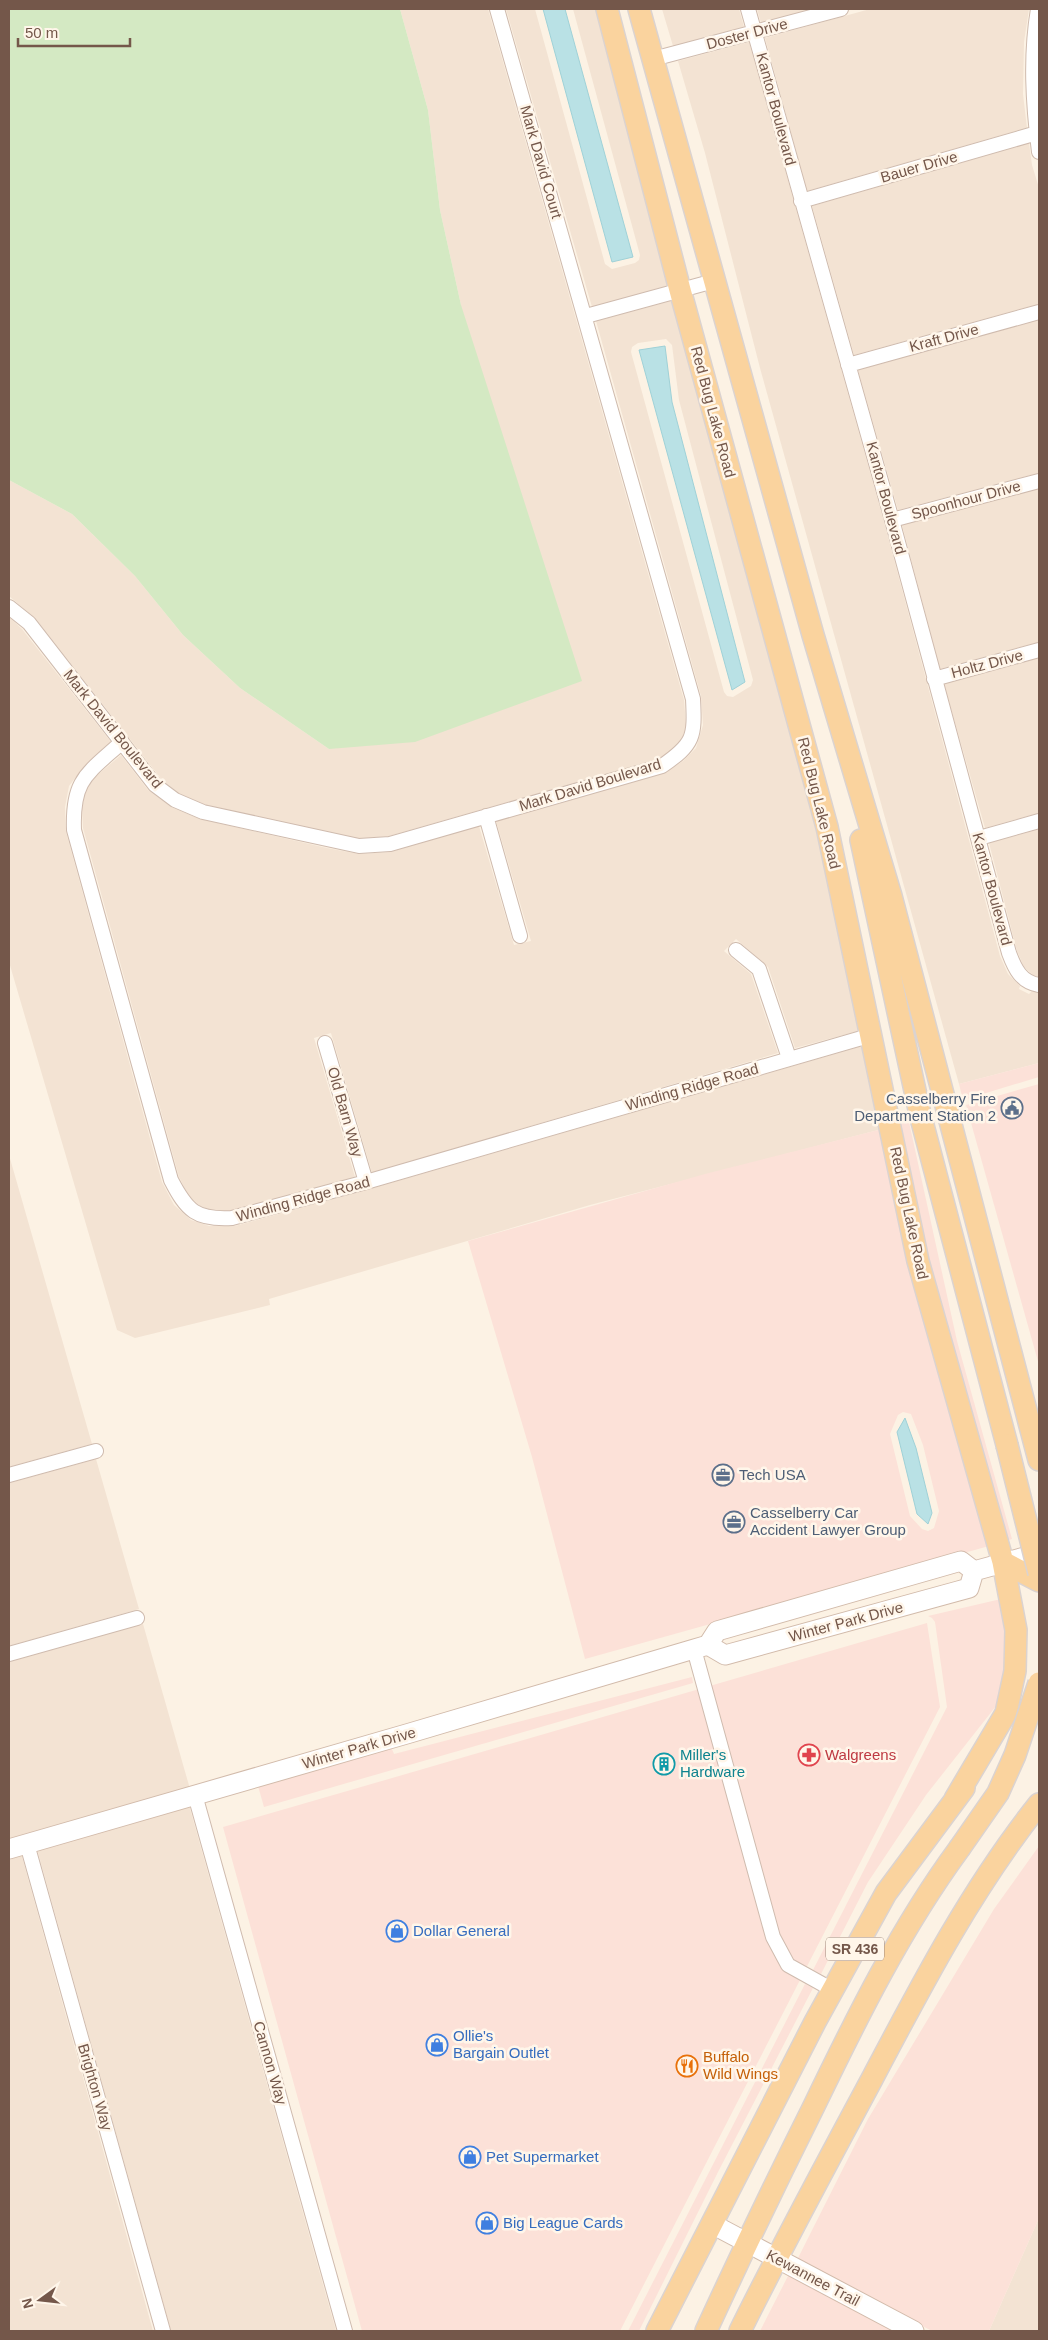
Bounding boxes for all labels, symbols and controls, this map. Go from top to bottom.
scale bar [18,15,130,47]
street label: Doster Drive [704,15,789,53]
text: 50 m [25,24,58,41]
street label: Kantor Boulevard [753,51,800,167]
street label: Mark David Court [517,103,566,221]
street label: Bauer Drive [878,147,959,186]
street label: Kraft Drive [907,320,980,355]
street label: Red Bug Lake Road [688,344,739,479]
street label: Kantor Boulevard [863,440,910,556]
street label: Spoonhour Drive [909,477,1022,522]
street label: Holtz Drive [949,646,1025,681]
street label: Mark David Boulevard [60,666,166,791]
street label: Red Bug Lake Road [795,735,844,870]
street label: Mark David Boulevard [517,755,663,814]
street label: Kantor Boulevard [969,831,1016,947]
street label: Winding Ridge Road [623,1059,760,1114]
street label: Old Barn Way [325,1065,367,1159]
place label: Casselberry Fire Department Station 2 [854,1090,996,1124]
public building icon: Casselberry Fire Department Station 2 [1000,1096,1024,1120]
street label: Red Bug Lake Road [887,1145,932,1281]
street label: Winding Ridge Road [234,1173,372,1225]
office icon: Tech USA [711,1463,735,1487]
place label: Tech USA [739,1466,806,1483]
place label: Casselberry Car Accident Lawyer Group [750,1504,906,1538]
office icon: Casselberry Car Accident Lawyer Group [722,1510,746,1534]
street label: Winter Park Drive [787,1598,905,1645]
street label: Winter Park Drive [300,1723,418,1772]
pharmacy icon: Walgreens [797,1743,821,1767]
place label: Miller's Hardware [680,1746,745,1780]
place label: Walgreens [825,1746,896,1763]
building icon: Miller's Hardware [652,1752,676,1776]
shop icon: Dollar General [385,1919,409,1943]
place label: Dollar General [413,1922,510,1939]
road number: SR 436 [826,1938,884,1960]
street label: Cannon Way [250,2019,291,2107]
place label: Ollie's Bargain Outlet [453,2027,550,2061]
shop icon: Ollie's Bargain Outlet [425,2033,449,2057]
street label: Brighton Way [75,2042,116,2133]
place label: Buffalo Wild Wings [703,2048,778,2082]
restaurant icon: Buffalo Wild Wings [675,2054,699,2078]
shop icon: Pet Supermarket [458,2145,482,2169]
place label: Pet Supermarket [486,2148,599,2165]
shop icon: Big League Cards [475,2211,499,2235]
place label: Big League Cards [503,2214,623,2231]
street label: Kewannee Trail [764,2246,863,2309]
north arrow [15,2275,65,2325]
text: N [18,2296,36,2310]

